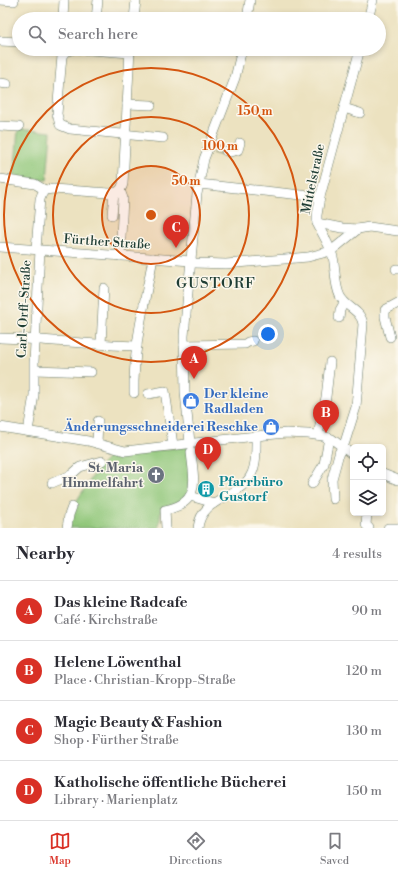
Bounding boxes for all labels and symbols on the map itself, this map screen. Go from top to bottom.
text: 150 m [238,104,272,119]
text: 100 m [202,139,238,154]
street label: Mittelstraße [298,142,328,216]
text: 50 m [171,174,201,189]
centre of rings [144,208,158,222]
pin: C [163,215,189,248]
street label: Fürther Straße [63,231,152,253]
street label: Carl-Orff-Straße [13,259,35,358]
district label: GUSTORF [176,274,256,293]
your location [258,324,278,344]
pin: A [181,346,207,379]
place label: Der kleine Radladen [204,386,268,417]
shop icon: Der kleine Radladen [181,391,201,411]
pin: B [313,400,339,433]
shop icon: Änderungsschneiderei Reschke [261,417,281,437]
place label: Änderungsschneiderei Reschke [63,418,258,435]
pin: D [195,437,221,470]
place label: St. Maria Himmelfahrt [62,460,144,491]
church icon: St. Maria Himmelfahrt [146,465,166,485]
place label: Pfarrbüro Gustorf [219,474,284,505]
building icon: Pfarrbüro Gustorf [196,479,216,499]

